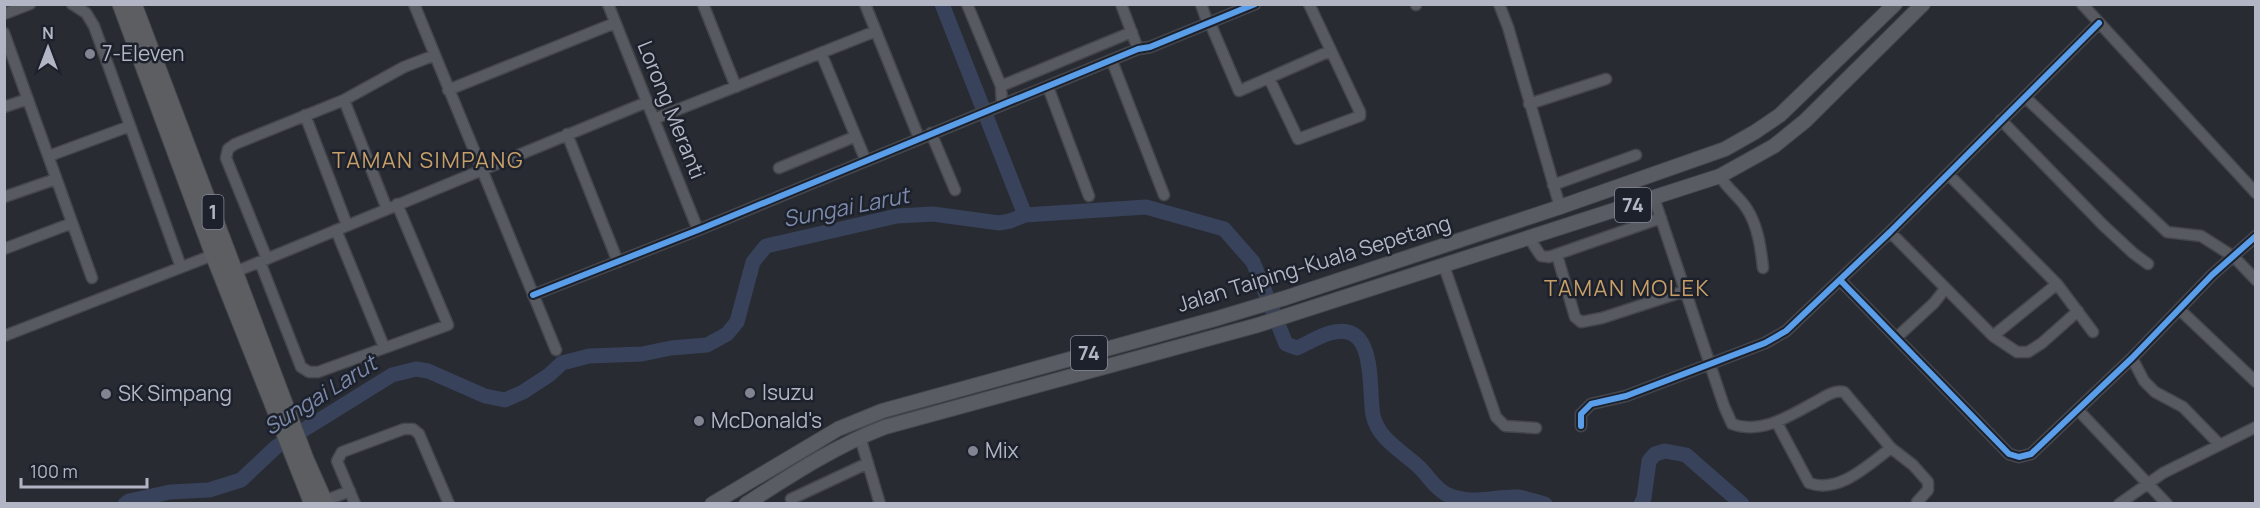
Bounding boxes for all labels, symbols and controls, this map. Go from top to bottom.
north arrow [18,18,78,78]
text: N [42,22,54,44]
street label: Lorong Meranti [631,36,712,183]
place label: 7-Eleven [102,39,185,67]
marker: 7-Eleven [83,47,97,61]
district label: TAMAN SIMPANG [332,145,524,175]
water label: Sungai Larut [780,180,914,234]
road number: 74 [1615,188,1651,222]
road number: 1 [202,195,224,229]
street label: Jalan Taiping-Kuala Sepetang [1174,208,1454,318]
district label: TAMAN MOLEK [1544,273,1710,303]
road number: 74 [1071,336,1107,370]
water label: Sungai Larut [258,347,384,442]
place label: Isuzu [762,378,814,406]
place label: SK Simpang [118,379,232,407]
marker: Isuzu [743,386,757,400]
marker: SK Simpang [99,387,113,401]
place label: McDonald's [711,406,822,434]
marker: McDonald's [692,414,706,428]
place label: Mix [985,436,1019,464]
marker: Mix [966,444,980,458]
scale bar [21,451,147,489]
text: 100 m [30,459,78,483]

